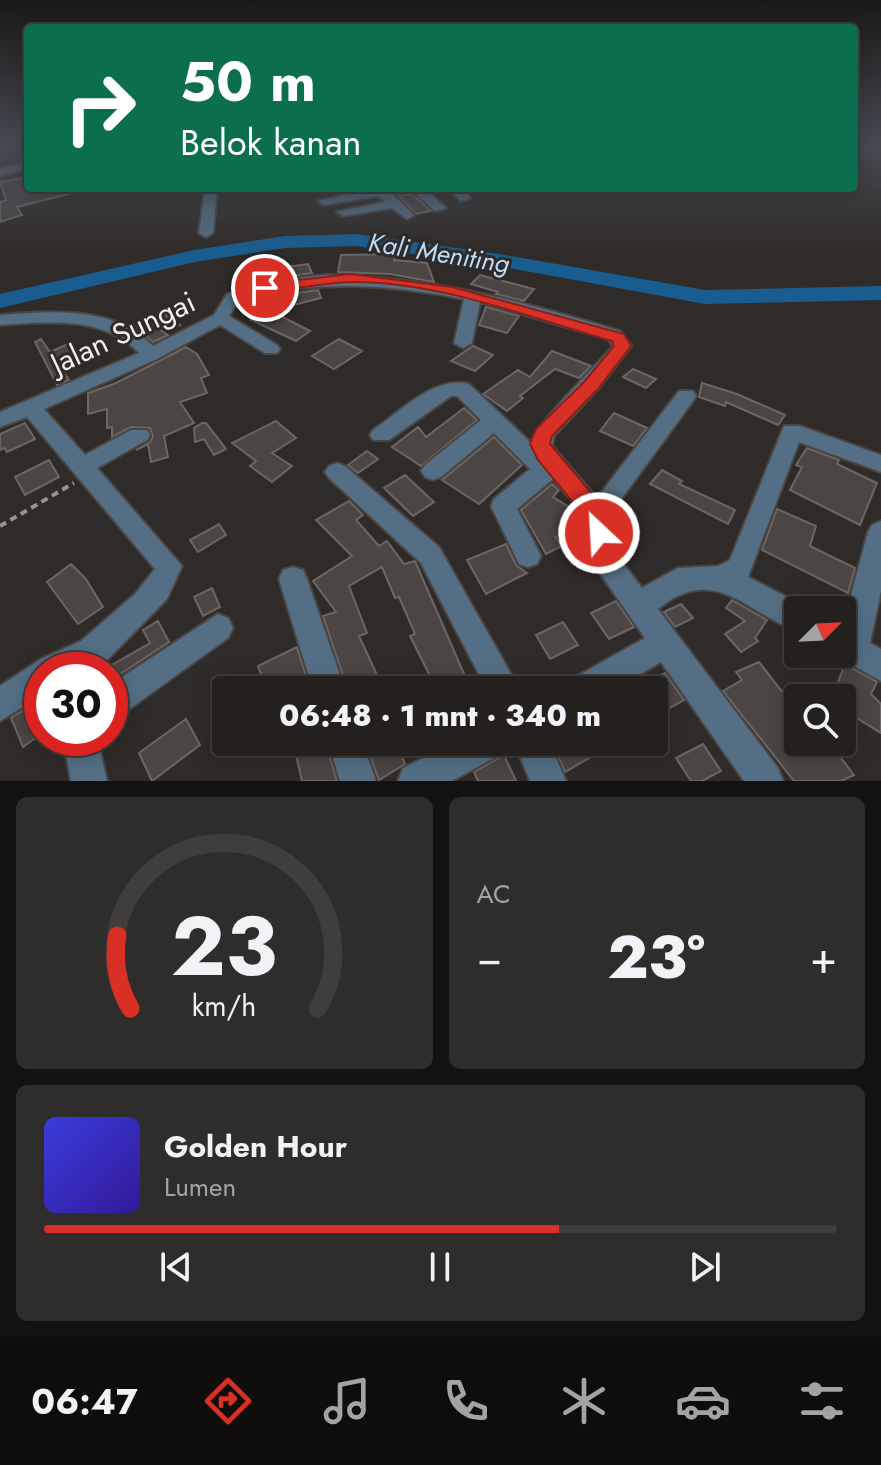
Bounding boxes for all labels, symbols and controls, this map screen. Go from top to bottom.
text: 50 m [180,41,316,122]
icon: right [48,56,152,160]
text: Belok kanan [180,116,361,168]
water label: Kali Meniting [366,223,512,283]
pin [231,254,299,322]
icon: arrive [243,266,287,310]
street label: Jalan Sungai [40,280,202,386]
position arrow [557,491,641,575]
north arrow [784,596,856,668]
map controls [784,596,856,756]
speed limit sign: 30 [24,652,128,756]
button: search [784,684,856,756]
text: 06:48 · 1 mnt · 340 m [279,694,601,737]
text: AC [477,875,511,913]
text: 23 [171,886,277,1006]
text: 23° [607,914,705,1001]
text: − [477,926,502,990]
text: + [810,926,837,990]
text: km/h [192,985,257,1027]
text: Golden Hour [164,1125,347,1168]
text: Lumen [164,1168,236,1206]
icon: previous [154,1245,198,1289]
icon: pause [418,1245,462,1289]
icon: next [683,1245,727,1289]
icon: directions [200,1373,256,1429]
icon: music [319,1373,375,1429]
icon: phone [438,1373,494,1429]
icon: climate [556,1373,612,1429]
icon: car [675,1373,731,1429]
icon: filters [794,1373,850,1429]
text: 06:47 [31,1375,138,1427]

